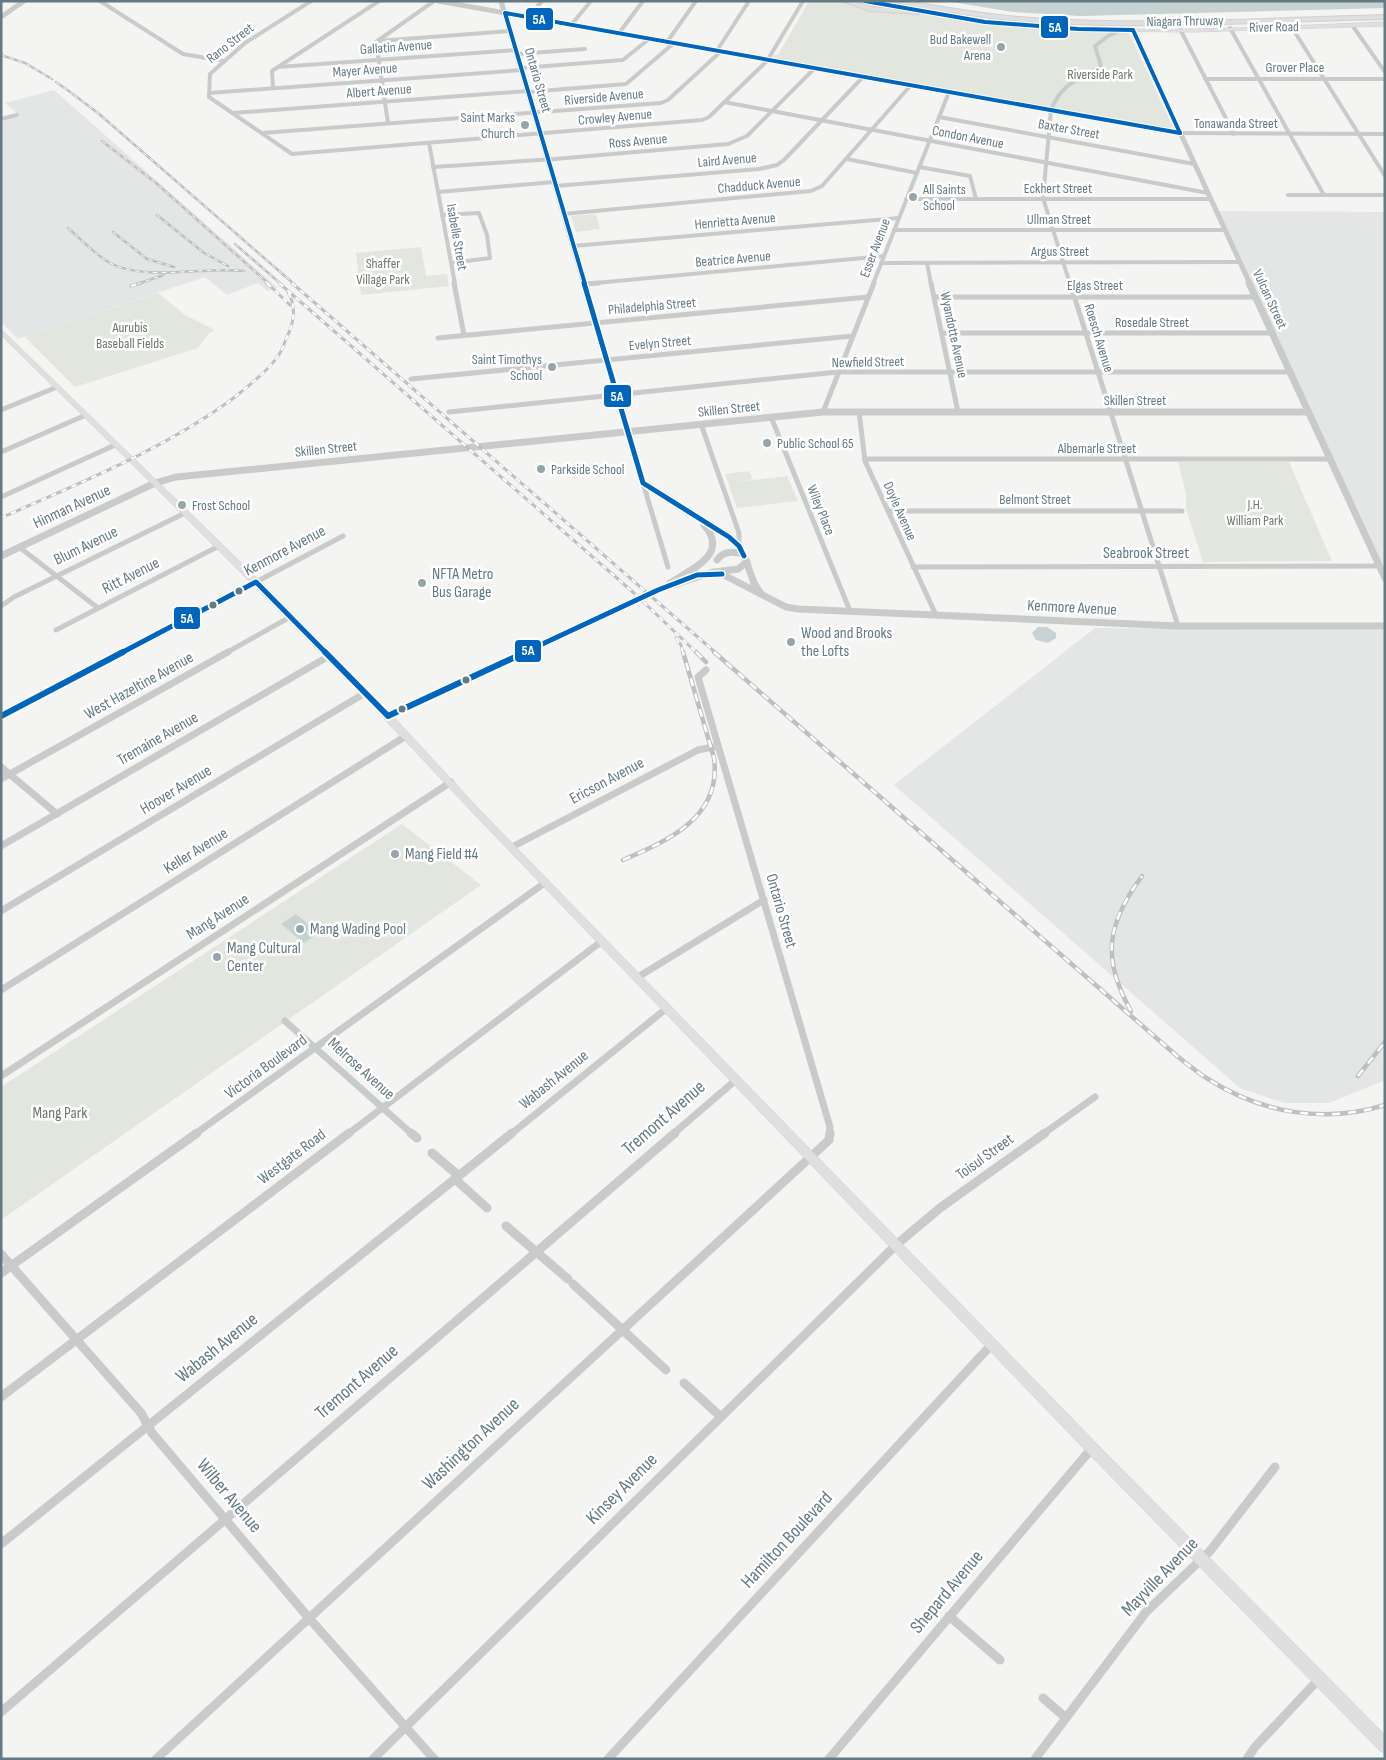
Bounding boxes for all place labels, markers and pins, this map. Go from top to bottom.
place label: Bud Bakewell Arena [930,31,991,64]
marker: Bud Bakewell Arena [995,41,1007,53]
place label: Saint Marks Church [461,109,515,142]
marker: Saint Marks Church [519,119,531,131]
place label: All Saints School [922,181,966,214]
marker: All Saints School [907,191,919,203]
place label: Saint Timothys School [472,351,542,384]
marker: Saint Timothys School [546,361,558,373]
place label: Public School 65 [777,435,854,452]
marker: Public School 65 [761,437,773,449]
place label: Parkside School [551,461,624,478]
marker: Parkside School [535,463,547,475]
place label: Frost School [192,497,250,514]
marker: Frost School [176,499,188,511]
place label: NFTA Metro Bus Garage [432,565,493,602]
marker: NFTA Metro Bus Garage [416,577,428,589]
unlabelled marker [234,586,244,596]
unlabelled marker [208,600,218,610]
place label: Wood and Brooks the Lofts [801,624,892,661]
marker: Wood and Brooks the Lofts [785,636,797,648]
unlabelled marker [461,675,471,685]
unlabelled marker [397,704,407,714]
place label: Mang Field #4 [405,845,479,864]
marker: Mang Field #4 [389,848,401,860]
place label: Mang Wading Pool [310,920,406,939]
marker: Mang Wading Pool [294,923,306,935]
place label: Mang Cultural Center [227,939,301,976]
marker: Mang Cultural Center [211,951,223,963]

